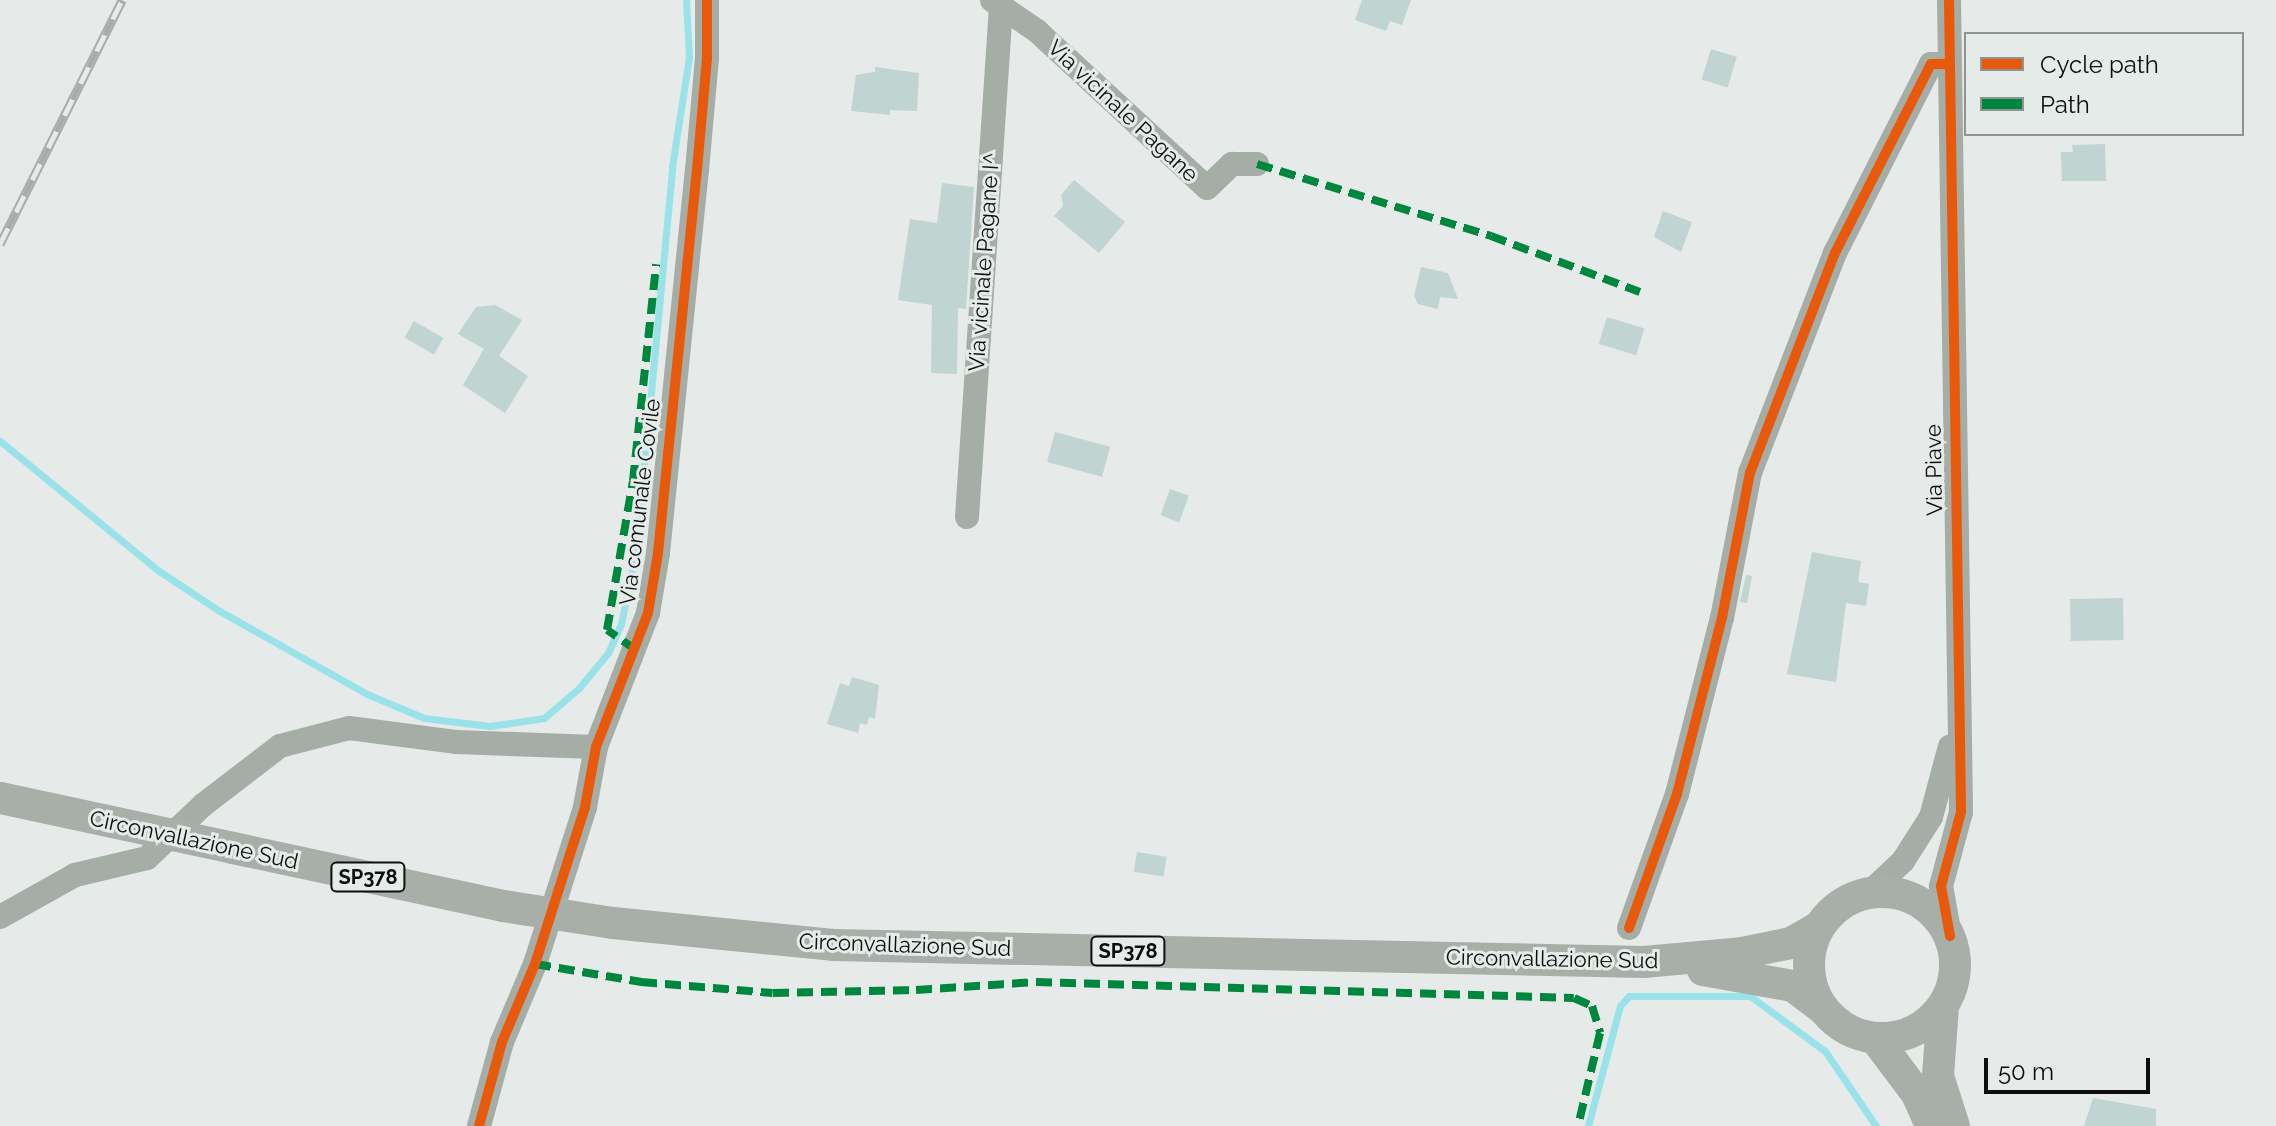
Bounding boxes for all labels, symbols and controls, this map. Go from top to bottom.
legend [1964,32,2244,136]
street label: Via vicinale Pagane [1042,34,1204,188]
text: Cycle path [2040,50,2159,79]
text: Path [2040,90,2090,119]
street label: Via vicinale Pagane I^ [963,151,1005,373]
street label: Via comunale Covile [614,397,666,607]
street label: Via Piave [1920,424,1948,516]
street label: Circonvallazione Sud [87,805,301,875]
road number: SP378 [330,861,406,893]
street label: Circonvallazione Sud [798,928,1012,962]
road number: SP378 [1090,935,1166,967]
street label: Circonvallazione Sud [1446,944,1658,974]
scale bar [1988,1042,2154,1092]
text: 50 m [1998,1057,2054,1086]

